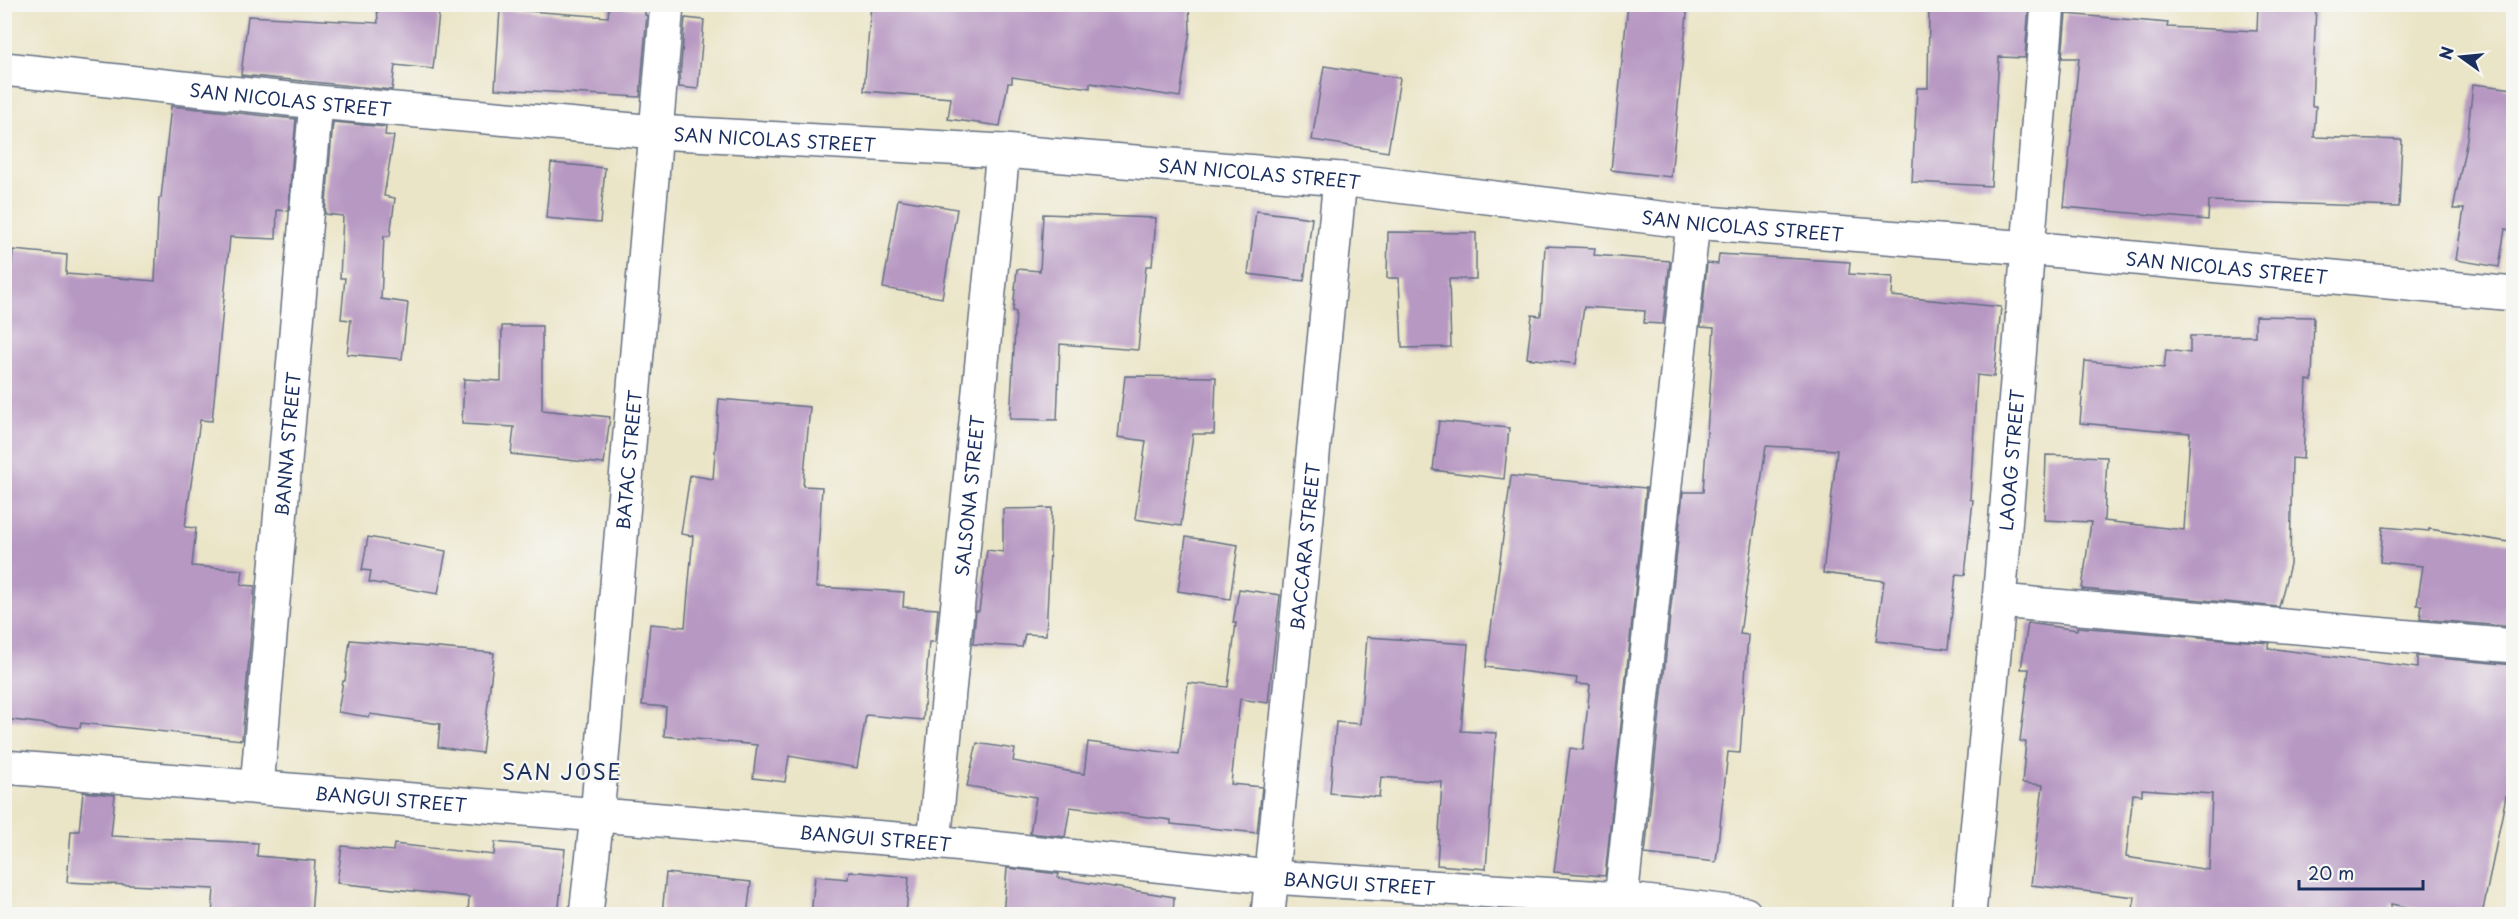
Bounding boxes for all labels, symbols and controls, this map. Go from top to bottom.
north arrow [2431,27,2491,87]
text: N [2432,44,2459,62]
street label: SAN NICOLAS STREET [188,75,393,122]
street label: SAN NICOLAS STREET [673,119,877,158]
street label: SAN NICOLAS STREET [1158,150,1363,195]
street label: SAN NICOLAS STREET [1640,202,1845,247]
street label: SAN NICOLAS STREET [2125,244,2329,290]
street label: BANNA STREET [267,370,306,518]
street label: LAOAG STREET [1991,387,2030,532]
street label: BATAC STREET [608,388,647,531]
street label: SALSONA STREET [947,413,990,577]
street label: BACCARA STREET [1282,461,1326,632]
district label: SAN JOSE [502,755,622,787]
street label: BANGUI STREET [314,779,468,818]
street label: BANGUI STREET [798,818,953,857]
scale bar [2299,853,2424,891]
text: 20 m [2308,859,2354,886]
street label: BANGUI STREET [1282,864,1436,901]

